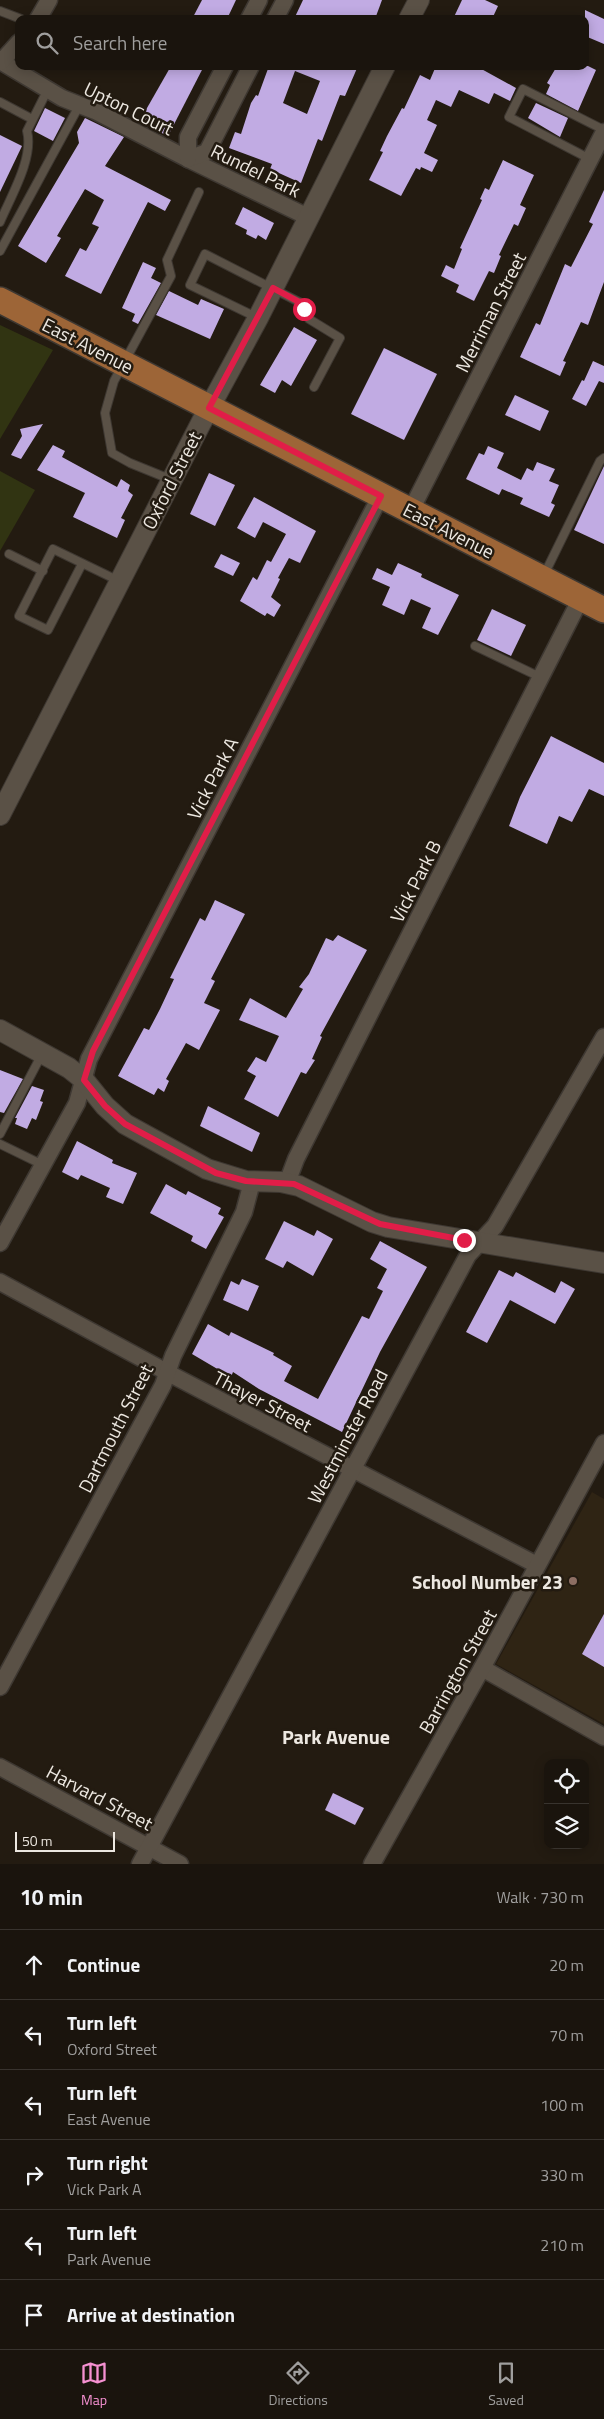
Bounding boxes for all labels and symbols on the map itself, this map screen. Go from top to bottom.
street label: Upton Court [79,74,179,142]
street label: Rundel Park [206,136,306,204]
street label: Merriman Street [447,247,533,377]
route start [293,298,316,321]
street label: East Avenue [37,310,139,380]
street label: Oxford Street [134,426,208,534]
street label: East Avenue [398,495,500,565]
street label: Vick Park A [179,732,245,824]
street label: Vick Park B [382,835,448,927]
route end [453,1229,476,1252]
street label: Dartmouth Street [70,1358,160,1497]
street label: Thayer Street [209,1363,318,1439]
street label: Westminster Road [299,1364,395,1508]
place label: School Number 23 [412,1567,563,1596]
marker: School Number 23 [567,1575,579,1587]
street label: Barrington Street [411,1603,503,1739]
district label: Park Avenue [282,1721,390,1752]
street label: Harvard Street [42,1757,159,1837]
scale bar [15,1829,115,1852]

